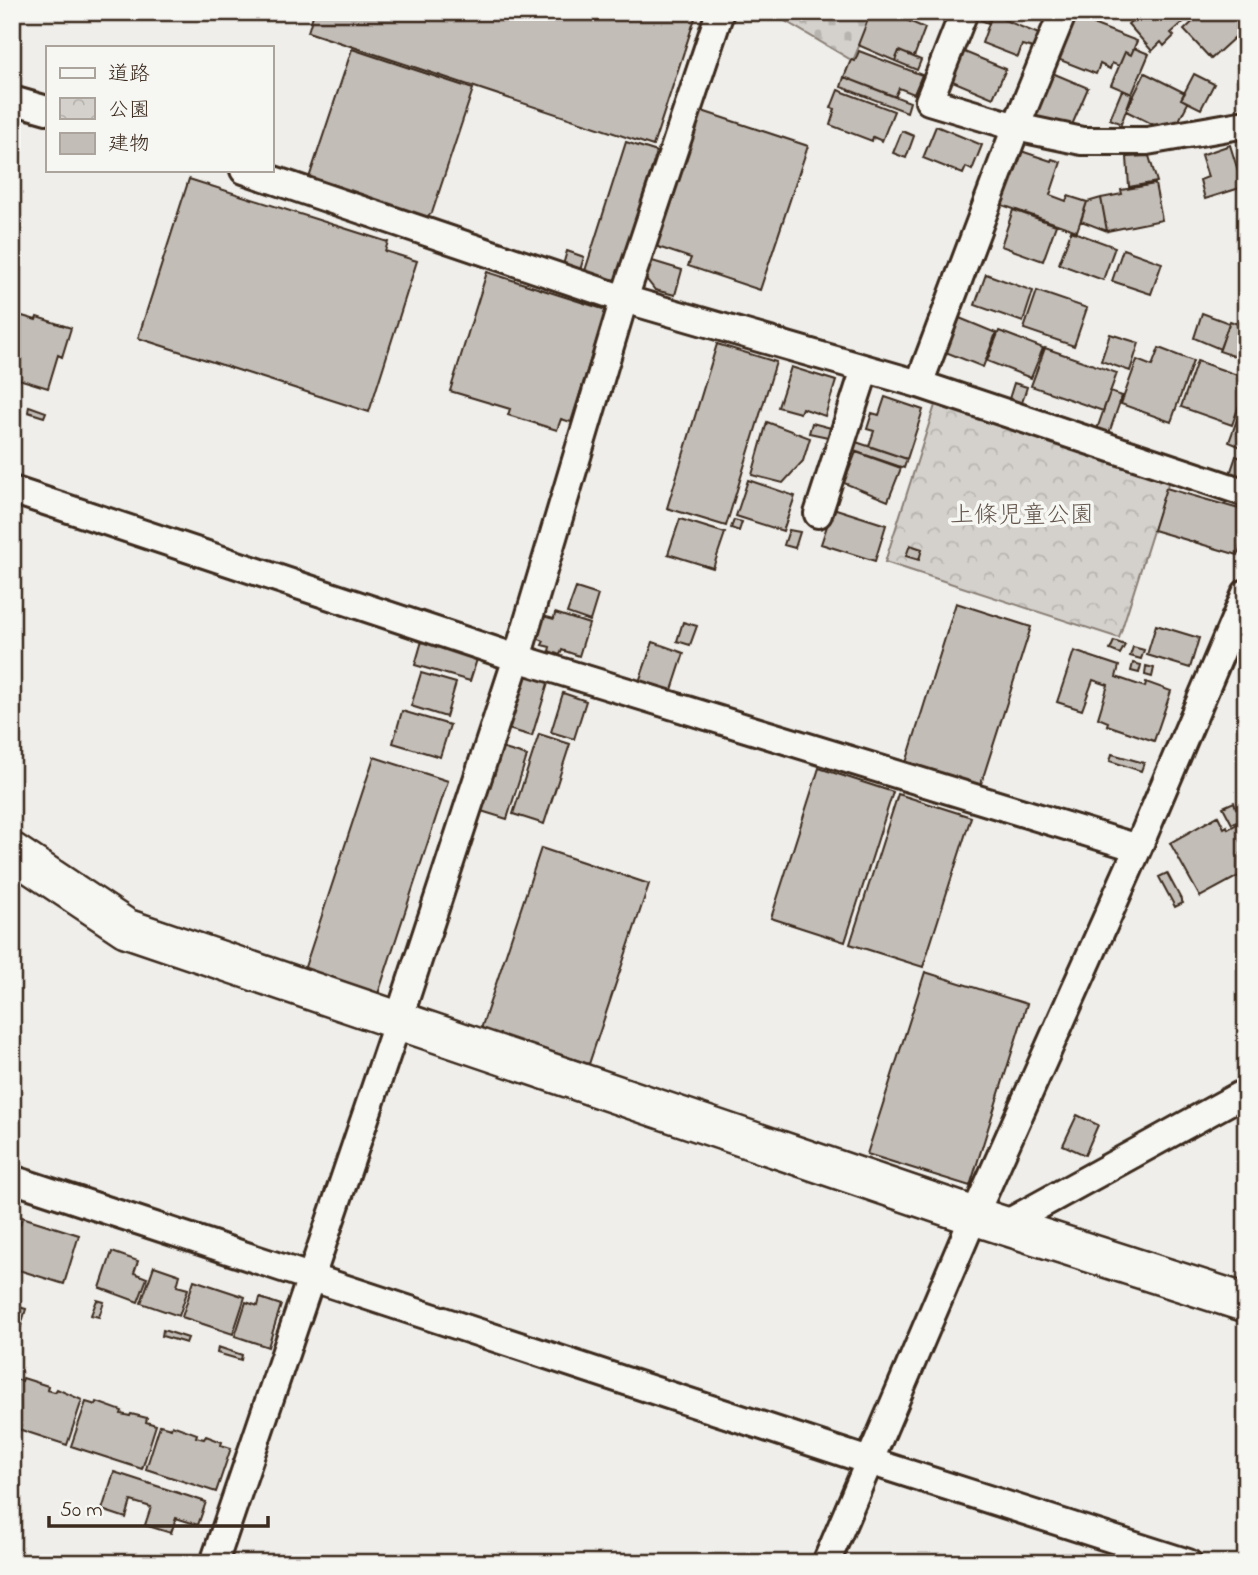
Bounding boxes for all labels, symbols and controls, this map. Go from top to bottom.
legend [46,46,273,172]
text: 道路 [108,60,150,90]
text: 公園 [108,96,150,126]
text: 建物 [108,130,150,160]
park label: 上條児童公園 [950,499,1094,534]
scale bar [49,1484,268,1528]
text: 50 m [60,1496,103,1526]

